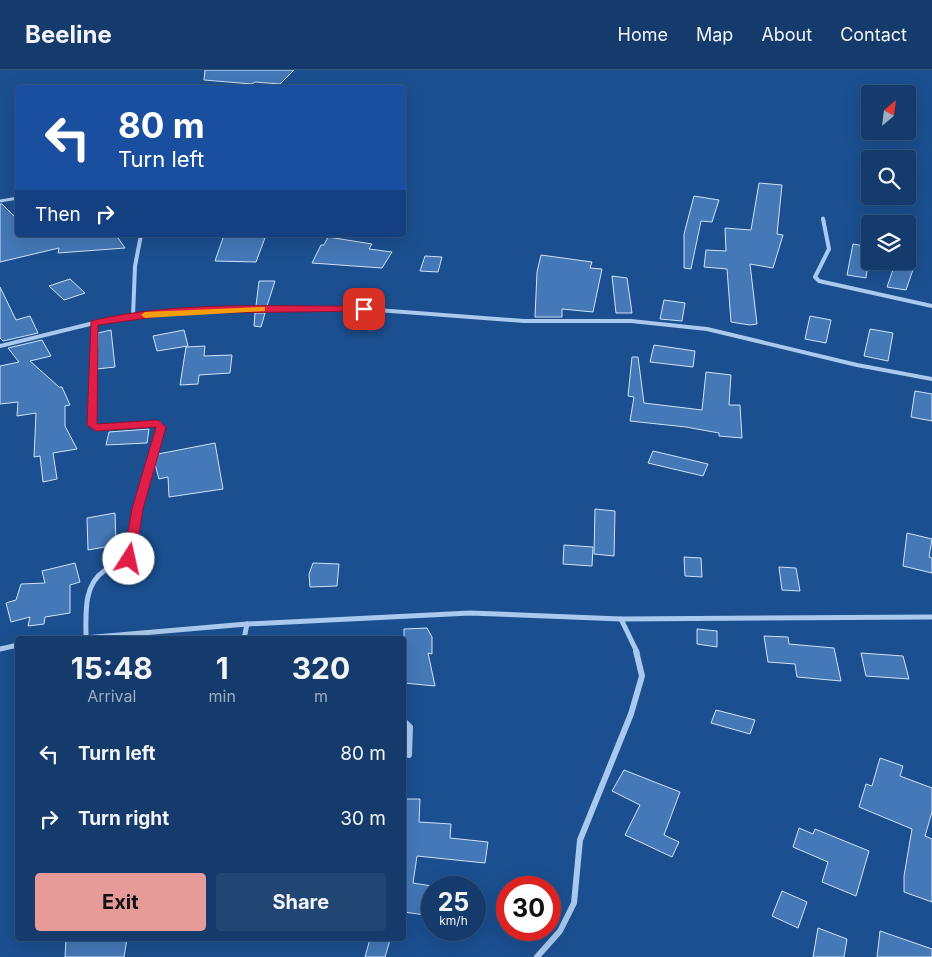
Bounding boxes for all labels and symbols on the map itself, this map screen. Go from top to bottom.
north arrow [861,85,916,140]
pin [343,288,385,330]
position arrow [102,532,154,584]
speed limit sign: 30 [496,876,561,941]

